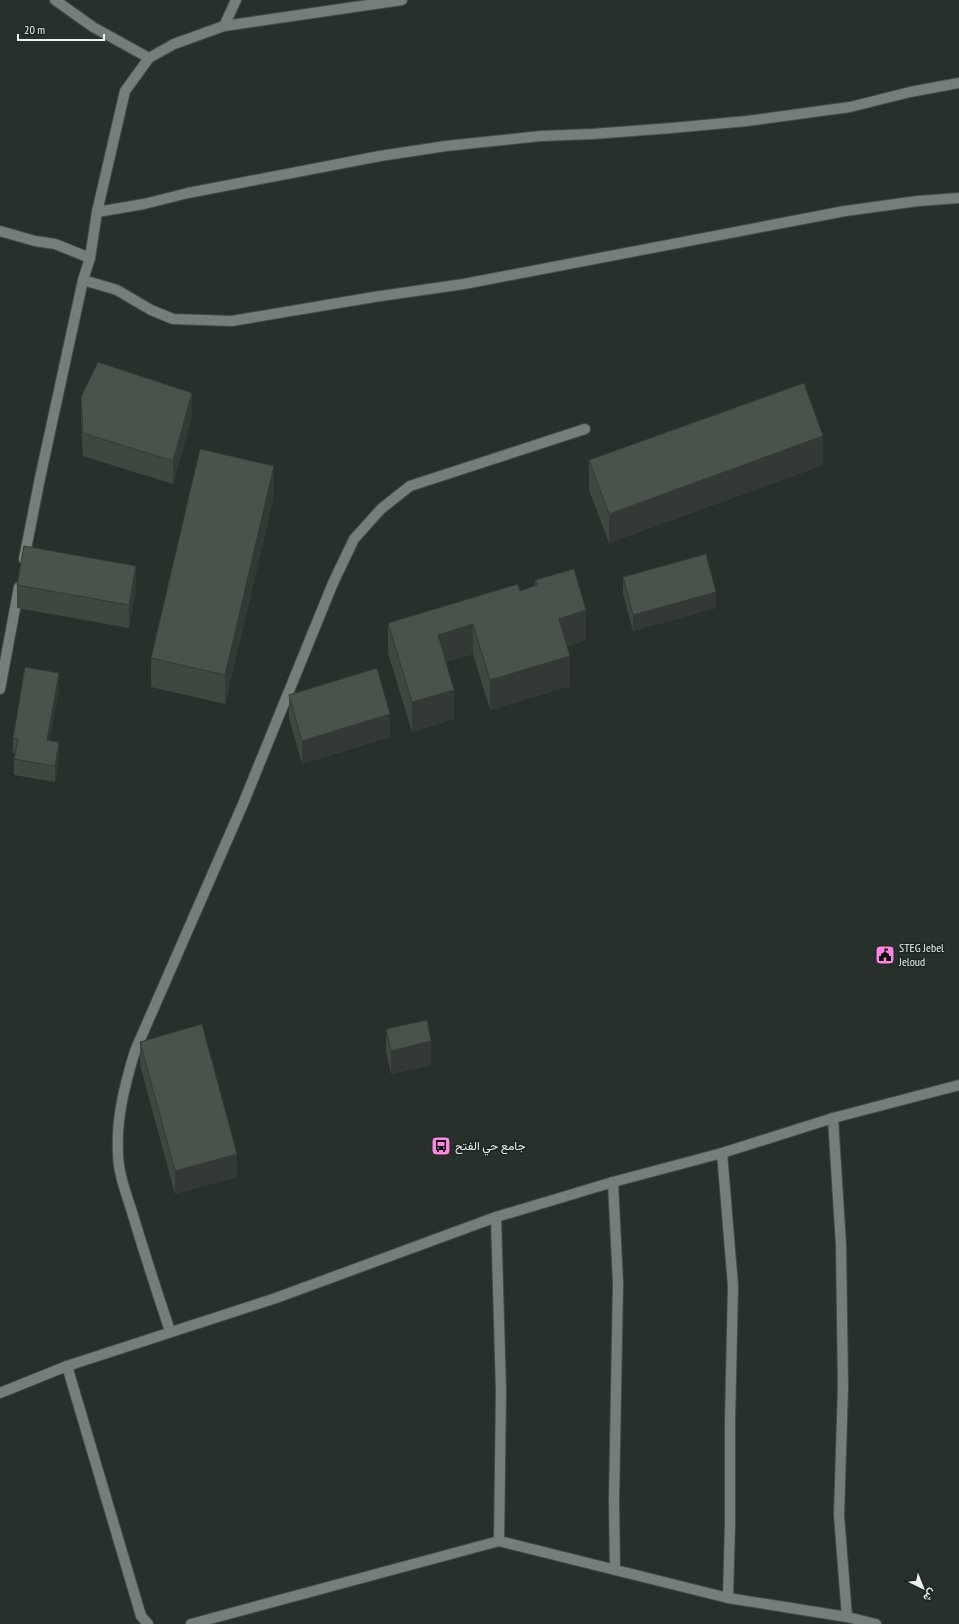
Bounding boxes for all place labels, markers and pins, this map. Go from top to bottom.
place label: STEG Jebel Jeloud [898,940,944,969]
public building icon: STEG Jebel Jeloud [874,944,896,966]
bus stop icon: جامع حي الفتح [430,1135,452,1157]
place label: جامع حي الفتح [455,1138,525,1156]

